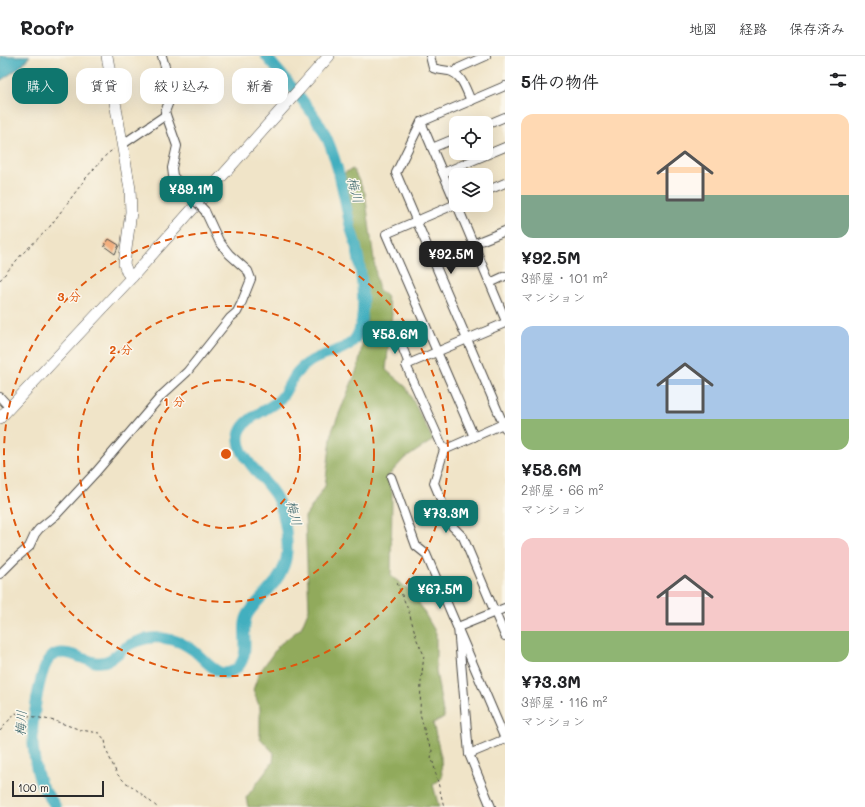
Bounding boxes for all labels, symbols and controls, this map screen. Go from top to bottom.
text: Roofr [20,15,74,40]
text: 地図 [689,19,717,38]
text: 経路 [739,19,767,38]
text: 保存済み [789,19,845,38]
chip: 購入 [12,68,68,104]
chip: 賃貸 [76,68,132,104]
chip: 絞り込み [140,68,224,104]
chip: 新着 [232,68,288,104]
icon: filters [827,69,849,91]
text: 5件の物件 [521,70,599,92]
map controls [449,116,493,212]
button: locate [449,116,493,160]
icon: home [649,140,721,212]
button: layers [449,168,493,212]
water label: 梅川 [344,175,368,205]
pin: ¥89.1M [158,176,224,210]
text: ¥89.1M [169,180,213,197]
pin: ¥92.5M [418,241,484,275]
text: ¥92.5M [428,245,474,262]
text: ¥92.5M [521,246,581,268]
text: 3部屋 · 101 m² [521,269,608,286]
text: 3 分 [57,288,81,304]
text: マンション [521,288,585,305]
pin: ¥58.6M [362,321,428,355]
text: ¥58.6M [372,325,418,342]
text: 2 分 [109,341,133,357]
icon: home [649,352,721,424]
text: 1 分 [163,393,185,409]
centre of rings [219,447,233,461]
text: ¥58.6M [521,458,582,480]
text: 2部屋 · 66 m² [521,481,603,498]
water label: 梅川 [284,498,306,528]
pin: ¥73.3M [413,500,479,534]
text: マンション [521,500,585,517]
text: ¥73.3M [423,504,469,521]
icon: home [649,564,721,636]
pin: ¥67.5M [407,576,473,610]
text: ¥67.5M [417,580,463,597]
text: ¥73.3M [521,670,581,692]
text: 3部屋 · 116 m² [521,693,608,710]
water label: 梅川 [11,710,29,736]
text: マンション [521,712,585,729]
scale bar [12,779,104,798]
text: 100 m [18,780,49,795]

